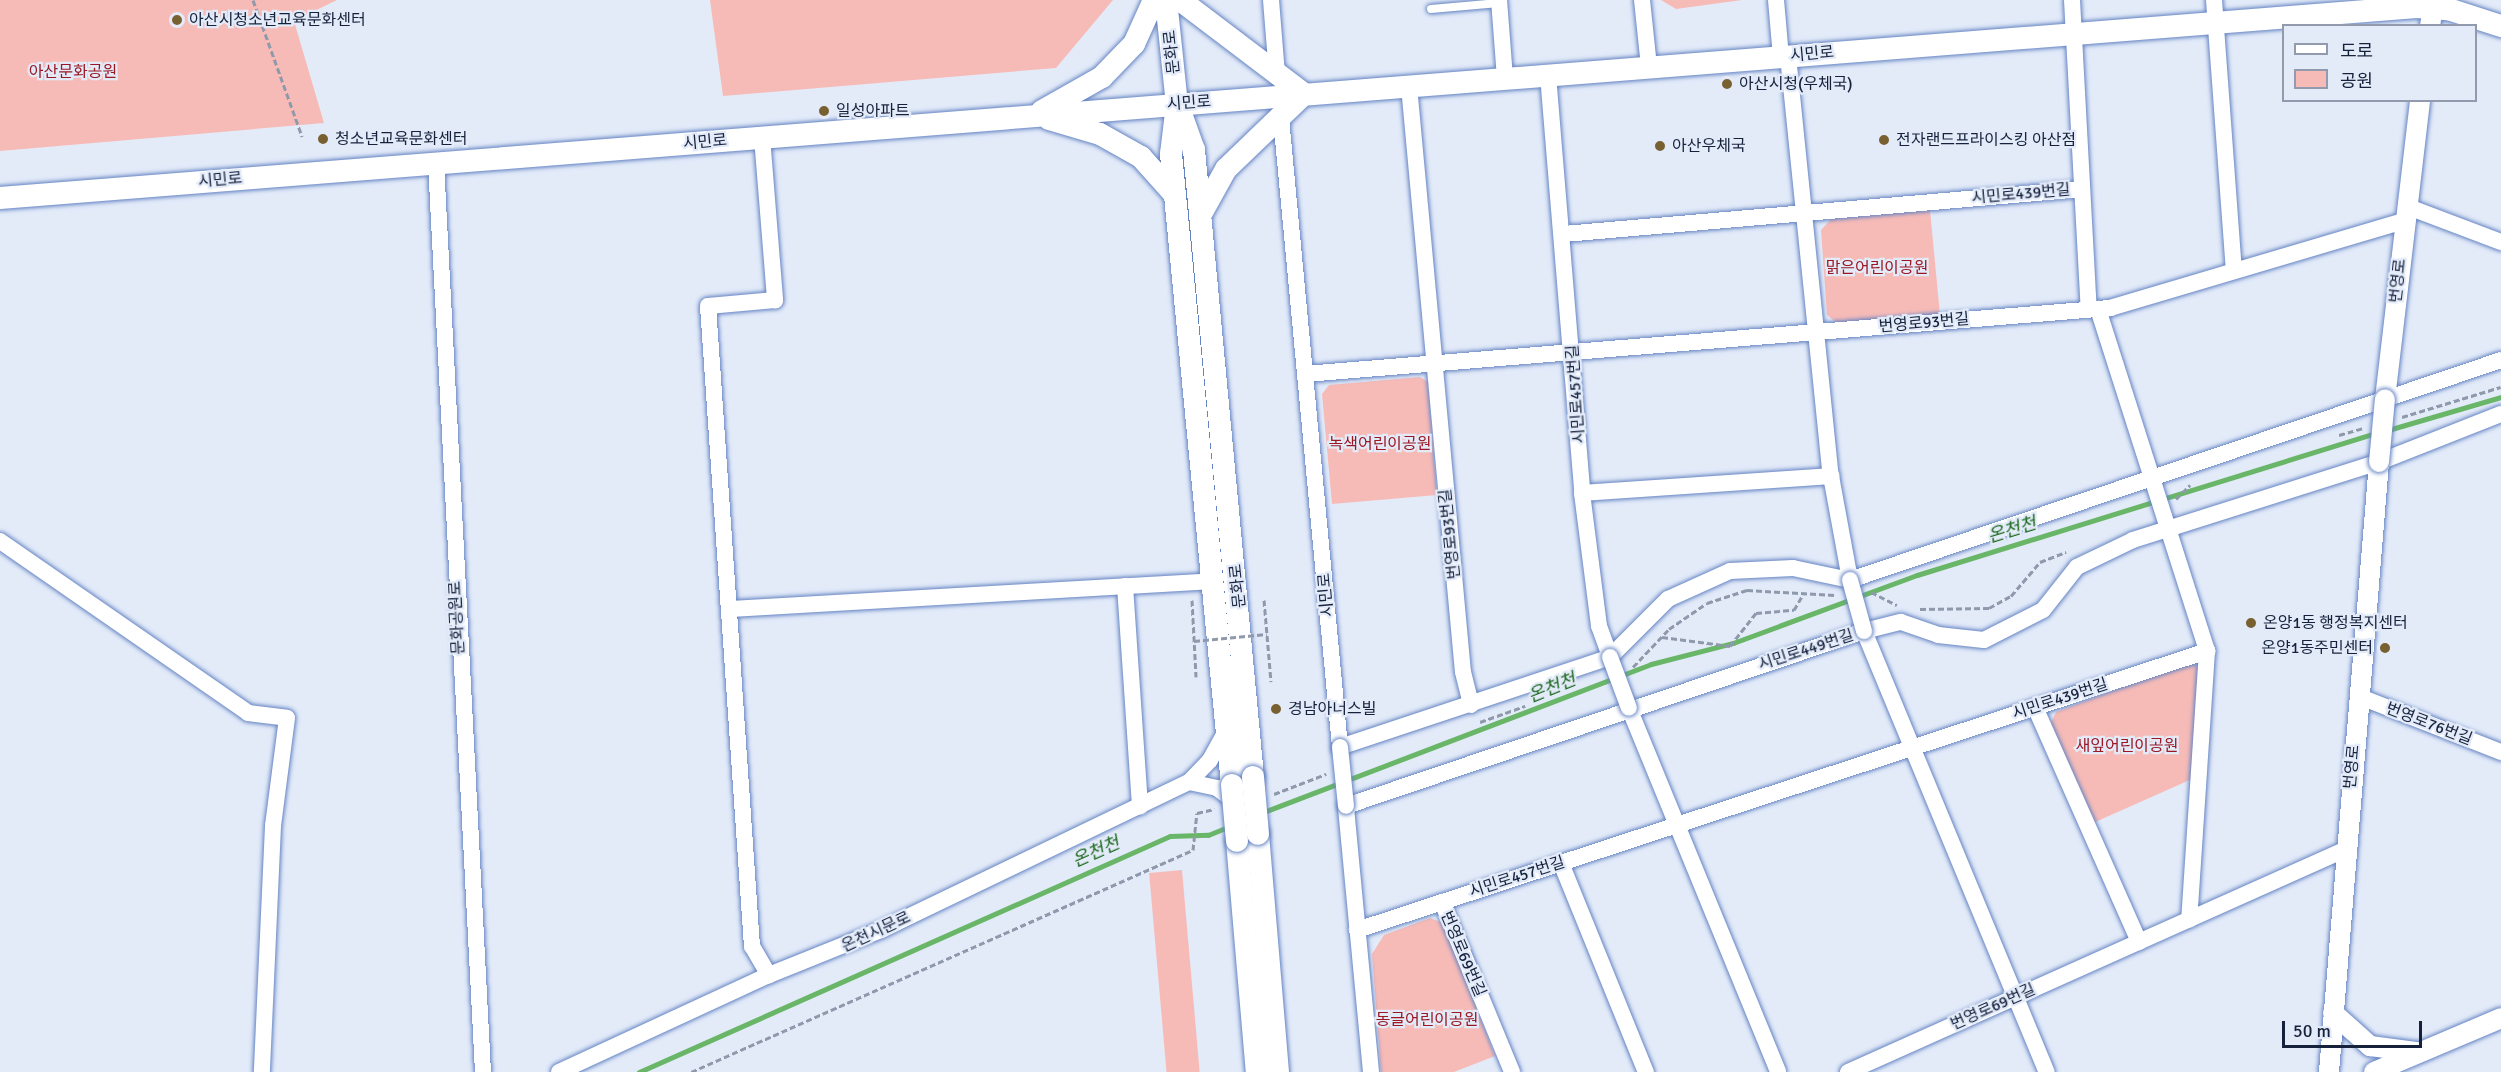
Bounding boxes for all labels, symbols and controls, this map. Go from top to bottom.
place label: 아산시청소년교육문화센터 [189,10,366,30]
marker: 아산시청소년교육문화센터 [170,13,184,27]
legend [2282,24,2477,102]
street label: 문화로 [1160,29,1184,75]
text: 도로 [2340,40,2373,62]
street label: 시민로 [1789,43,1835,65]
park label: 아산문화공원 [29,62,117,82]
text: 공원 [2340,70,2373,92]
place label: 아산시청(우체국) [1739,74,1853,94]
marker: 아산시청(우체국) [1720,77,1734,91]
street label: 시민로 [1166,92,1212,114]
place label: 일성아파트 [836,101,910,121]
marker: 일성아파트 [817,104,831,118]
place label: 청소년교육문화센터 [335,129,467,149]
place label: 전자랜드프라이스킹 아산점 [1896,130,2076,150]
street label: 시민로 [682,131,728,153]
marker: 청소년교육문화센터 [316,132,330,146]
marker: 전자랜드프라이스킹 아산점 [1877,133,1891,147]
place label: 아산우체국 [1672,136,1746,156]
marker: 아산우체국 [1653,139,1667,153]
street label: 시민로 [197,169,243,191]
street label: 시민로439번길 [1971,180,2071,208]
park label: 맑은어린이공원 [1825,258,1929,278]
street label: 번영로 [2386,258,2410,304]
street label: 번영로93번길 [1878,309,1970,337]
street label: 시민로457번길 [1563,344,1589,444]
park label: 녹색어린이공원 [1328,434,1432,454]
street label: 번영로93번길 [1436,488,1464,580]
water label: 온천천 [1985,512,2039,548]
street label: 문화로 [1226,563,1250,609]
street label: 시민로 [1315,572,1337,618]
street label: 문화공원로 [445,581,469,655]
place label: 온양1동 행정복지센터 [2263,613,2408,633]
marker: 온양1동 행정복지센터 [2244,616,2258,630]
street label: 시민로449번길 [1756,625,1856,675]
place label: 온양1동주민센터 [2261,638,2373,658]
marker: 온양1동주민센터 [2378,641,2392,655]
water label: 온천천 [1525,669,1579,707]
street label: 시민로439번길 [2010,674,2110,724]
place label: 경남아너스빌 [1288,699,1376,719]
street label: 번영로76번길 [2383,699,2475,749]
marker: 경남아너스빌 [1269,702,1283,716]
park label: 새잎어린이공원 [2075,736,2179,756]
street label: 번영로 [2341,744,2363,790]
water label: 온천천 [1069,832,1123,872]
street label: 시민로457번길 [1467,852,1567,902]
street label: 온천시문로 [839,908,913,956]
street label: 번영로69번길 [1436,908,1490,1000]
street label: 번영로69번길 [1948,980,2038,1034]
scale bar [2285,1009,2424,1047]
park label: 동글어린이공원 [1375,1010,1479,1030]
text: 50 m [2293,1020,2331,1042]

